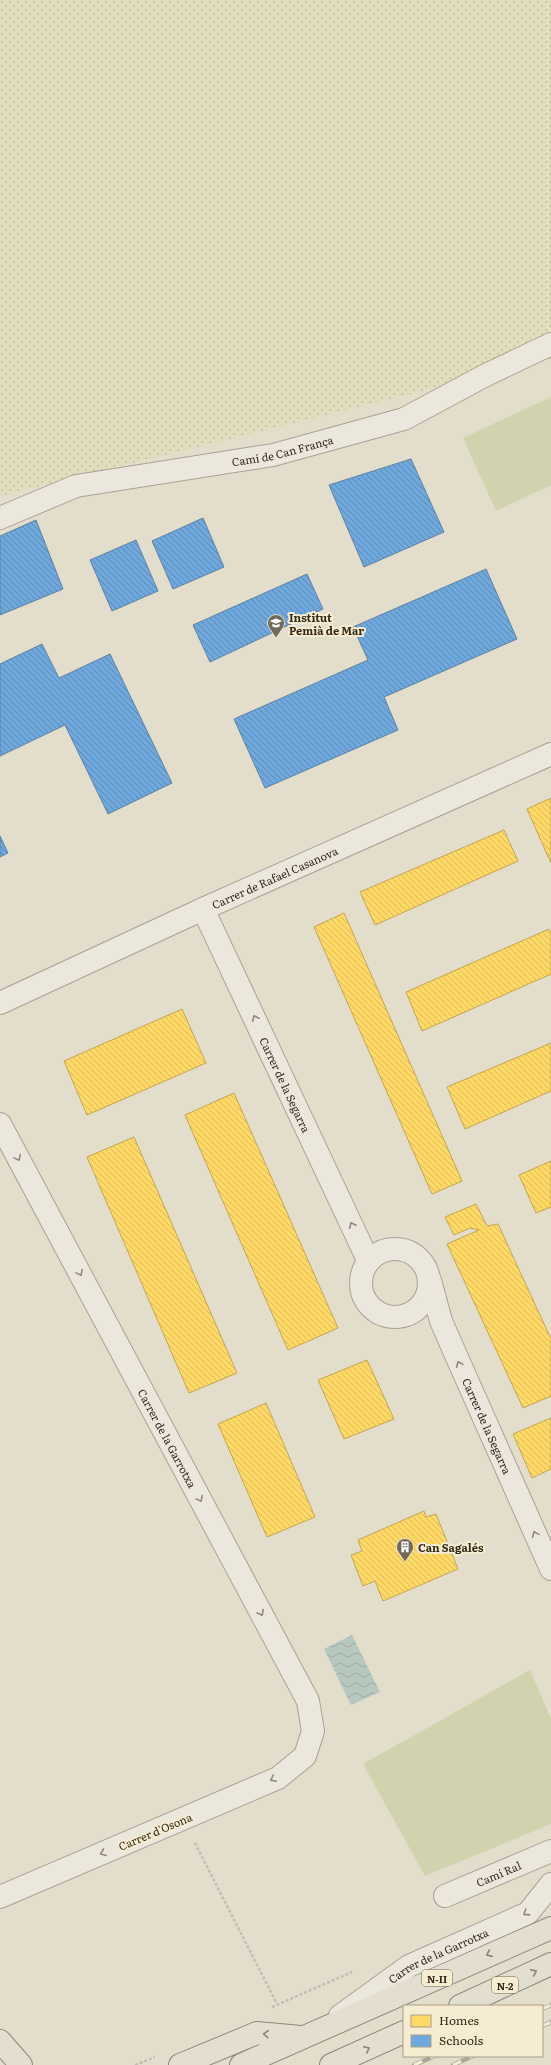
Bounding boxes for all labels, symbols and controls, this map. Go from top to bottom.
street label: Camí de Can França [231,431,335,469]
place label: Institut Pemià de Mar [289,609,364,638]
school or university icon: Institut Pemià de Mar [266,613,286,638]
street label: Carrer de Rafael Casanova [209,842,340,912]
one-way arrow [252,1015,260,1023]
street label: Carrer de la Segarra [256,1034,315,1135]
one-way arrow [14,1154,21,1161]
one-way arrow [349,1221,357,1229]
one-way arrow [75,1269,82,1276]
one-way arrow [456,1360,464,1368]
street label: Carrer de la Segarra [459,1375,516,1476]
street label: Carrer de la Garrotxa [135,1386,201,1491]
one-way arrow [195,1495,203,1502]
one-way arrow [532,1530,540,1538]
building icon: Can Sagalés [395,1537,415,1562]
place label: Can Sagalés [418,1539,484,1555]
one-way arrow [257,1609,264,1617]
one-way arrow [270,1775,278,1782]
street label: Carrer d'Osona [116,1808,194,1854]
one-way arrow [99,1848,107,1856]
street label: Camí Ral [473,1857,524,1890]
one-way arrow [523,1908,530,1915]
street label: Carrer de la Garrotxa [385,1924,491,1987]
one-way arrow [486,1949,494,1957]
one-way arrow [529,1969,537,1977]
road number: N-II [422,1970,452,1986]
road number: N-2 [492,1977,518,1993]
legend [403,2005,543,2057]
text: Homes [439,2011,479,2029]
one-way arrow [263,2030,269,2039]
text: Schools [439,2031,484,2049]
one-way arrow [362,2046,370,2054]

